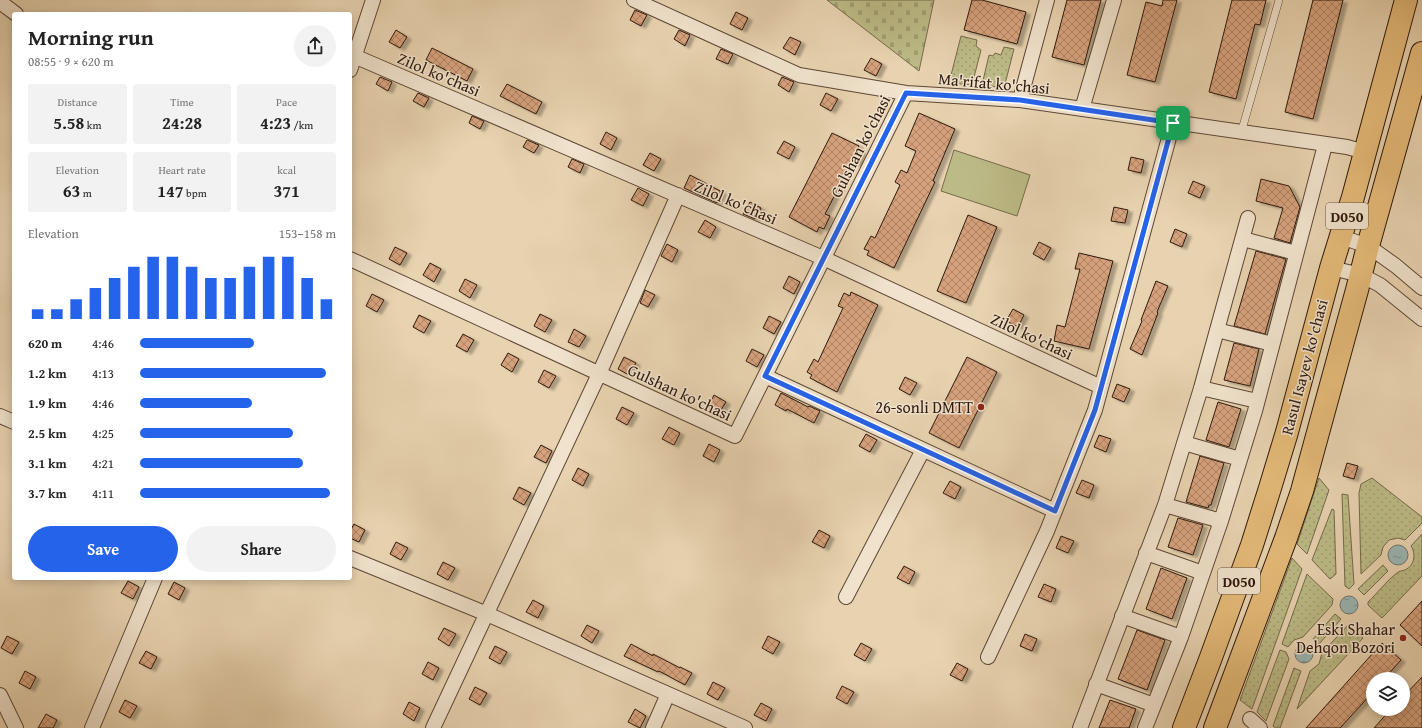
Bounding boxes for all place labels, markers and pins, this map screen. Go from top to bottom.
pin [1156,106,1190,140]
place label: 26-sonli DMTT [875,395,973,419]
marker: 26-sonli DMTT [976,402,986,412]
place label: Eski Shahar Dehqon Bozori [1296,617,1396,659]
marker: Eski Shahar Dehqon Bozori [1398,633,1408,643]

